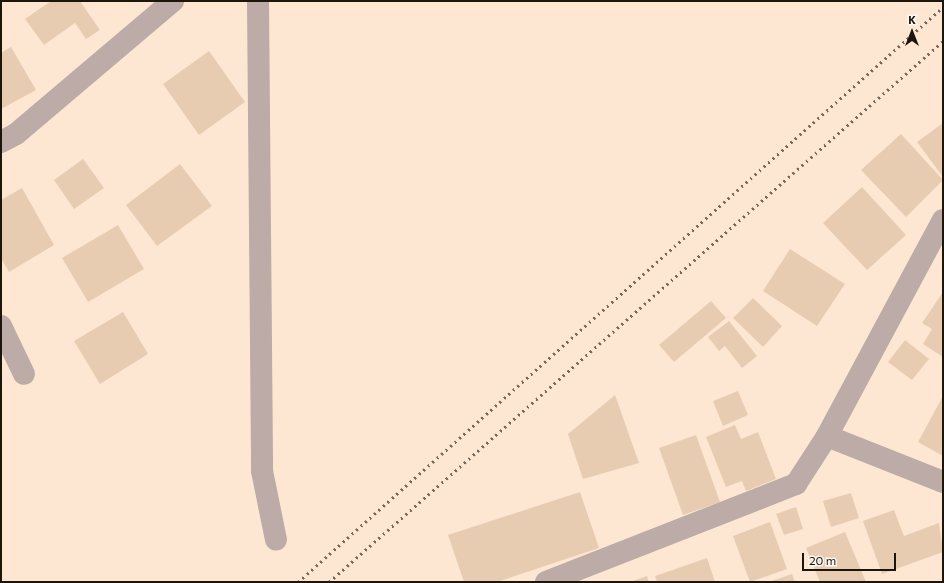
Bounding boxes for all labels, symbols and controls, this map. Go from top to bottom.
north arrow [892,12,932,52]
text: K [908,13,916,26]
scale bar [804,545,898,571]
text: 20 m [809,553,836,567]

